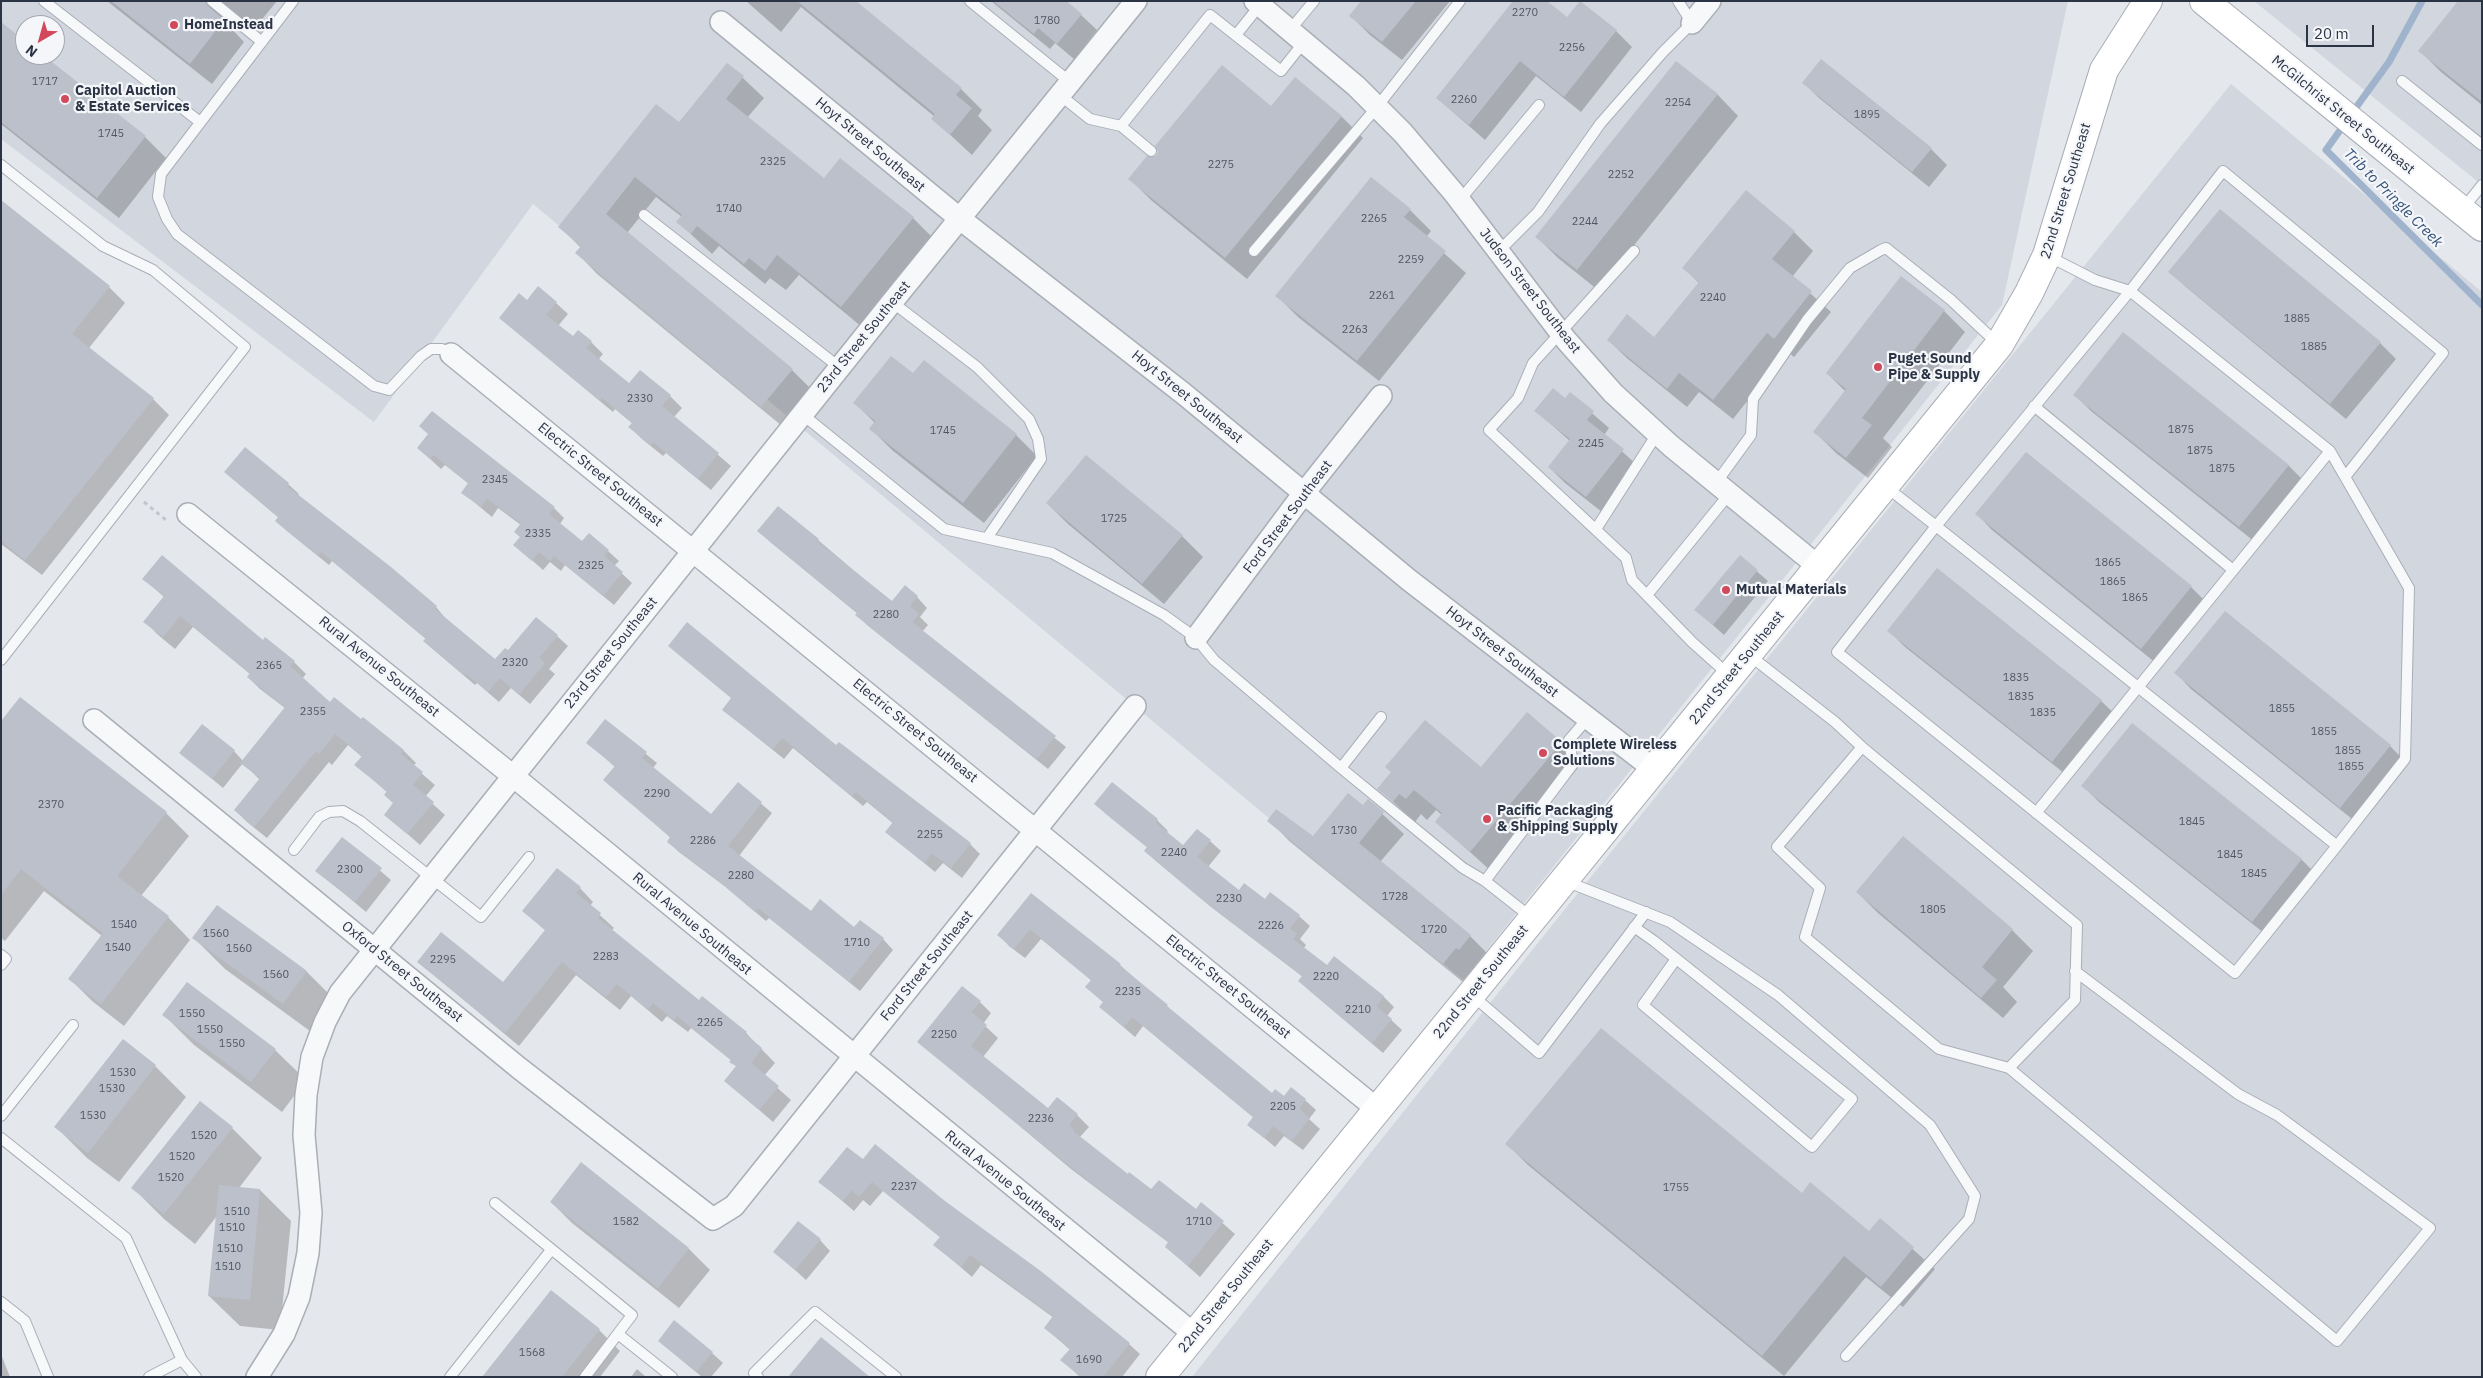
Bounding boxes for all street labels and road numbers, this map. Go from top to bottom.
street label: McGilchrist Street Southeast [2268,52,2418,178]
street label: Hoyt Street Southeast [812,94,928,196]
street label: 22nd Street Southeast [2037,121,2095,261]
street label: Judson Street Southeast [1476,225,1584,357]
street label: 23rd Street Southeast [814,278,914,396]
street label: Hoyt Street Southeast [1128,347,1246,447]
street label: Electric Street Southeast [534,419,666,531]
street label: Ford Street Southeast [1240,457,1336,577]
street label: 23rd Street Southeast [561,594,661,712]
street label: Hoyt Street Southeast [1442,603,1562,701]
street label: 22nd Street Southeast [1686,608,1788,728]
street label: Rural Avenue Southeast [315,613,443,721]
street label: Electric Street Southeast [849,675,981,787]
street label: Rural Avenue Southeast [629,869,755,979]
street label: Ford Street Southeast [877,907,977,1025]
street label: Oxford Street Southeast [338,918,466,1026]
street label: 22nd Street Southeast [1430,922,1532,1042]
street label: Electric Street Southeast [1162,931,1294,1043]
street label: Rural Avenue Southeast [941,1127,1069,1235]
street label: 22nd Street Southeast [1175,1236,1277,1356]

